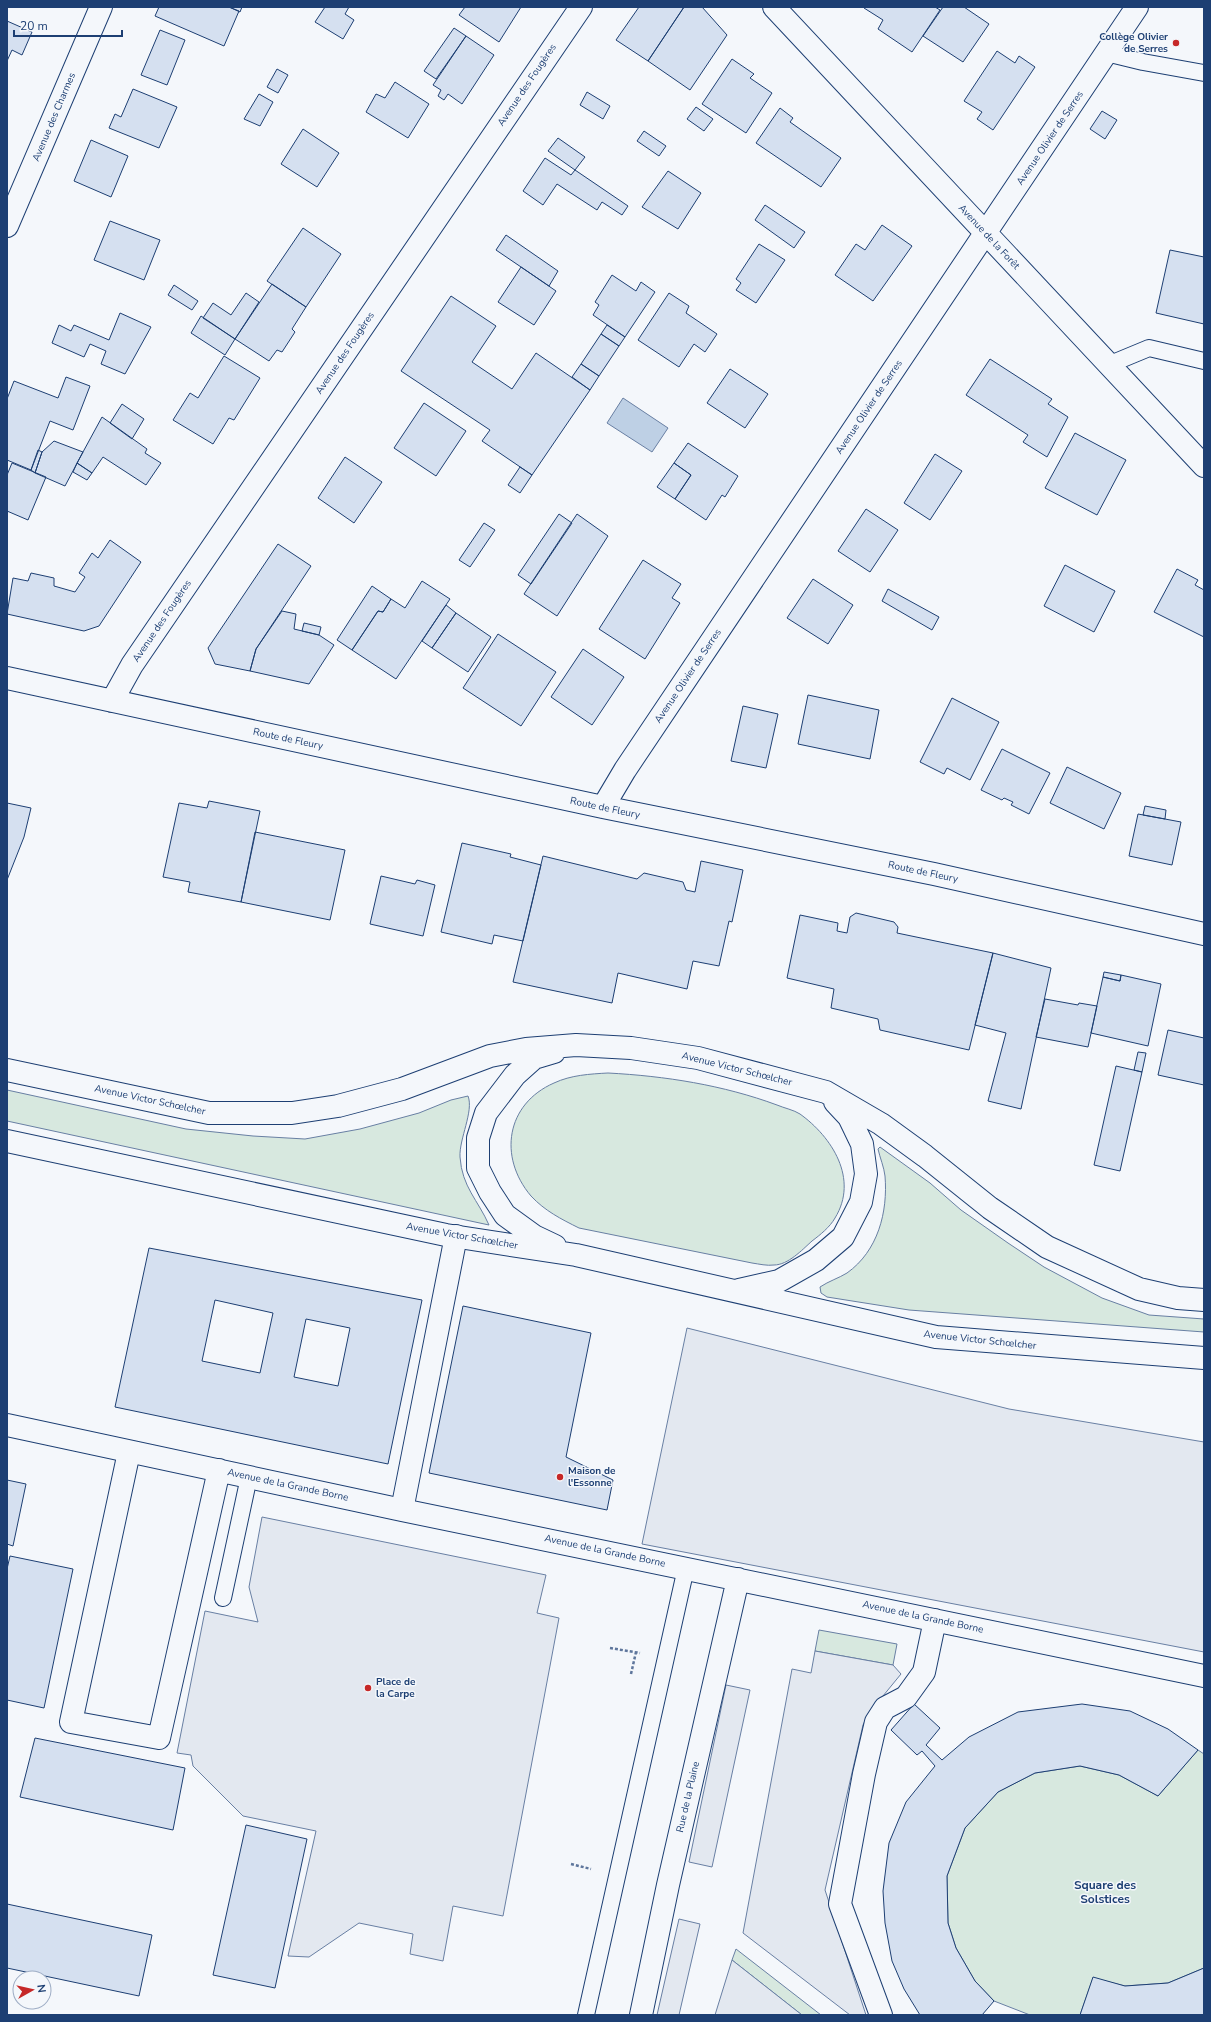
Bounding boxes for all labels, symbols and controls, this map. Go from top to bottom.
scale bar [14,12,122,38]
text: 20 m [20,18,48,34]
place label: Collège Olivier de Serres [1099,30,1168,56]
marker: Collège Olivier de Serres [1171,38,1181,48]
street label: Avenue des Fougères [494,41,560,129]
street label: Avenue des Charmes [29,70,79,164]
street label: Avenue Olivier de Serres [1013,88,1087,188]
street label: Avenue de la Forêt [955,201,1023,273]
street label: Avenue des Fougères [312,309,378,397]
street label: Avenue Olivier de Serres [832,357,906,457]
street label: Avenue des Fougères [129,577,195,665]
street label: Avenue Olivier de Serres [651,626,725,726]
street label: Route de Fleury [252,725,325,753]
street label: Route de Fleury [569,794,642,822]
street label: Route de Fleury [887,858,960,886]
street label: Avenue Victor Schœlcher [680,1049,794,1090]
street label: Avenue Victor Schœlcher [93,1081,207,1119]
street label: Avenue Victor Schœlcher [405,1219,519,1253]
street label: Avenue Victor Schœlcher [923,1327,1037,1353]
place label: Maison de l'Essonne [568,1464,616,1490]
street label: Avenue de la Grande Borne [226,1465,350,1505]
marker: Maison de l'Essonne [555,1472,565,1482]
street label: Avenue de la Grande Borne [543,1531,667,1571]
street label: Avenue de la Grande Borne [861,1597,985,1637]
place label: Place de la Carpe [376,1675,416,1701]
marker: Place de la Carpe [363,1683,373,1693]
street label: Rue de la Plaine [673,1760,703,1834]
district label: Square des Solstices [1074,1877,1136,1907]
north arrow [12,1970,52,2010]
text: N [33,1984,49,1994]

